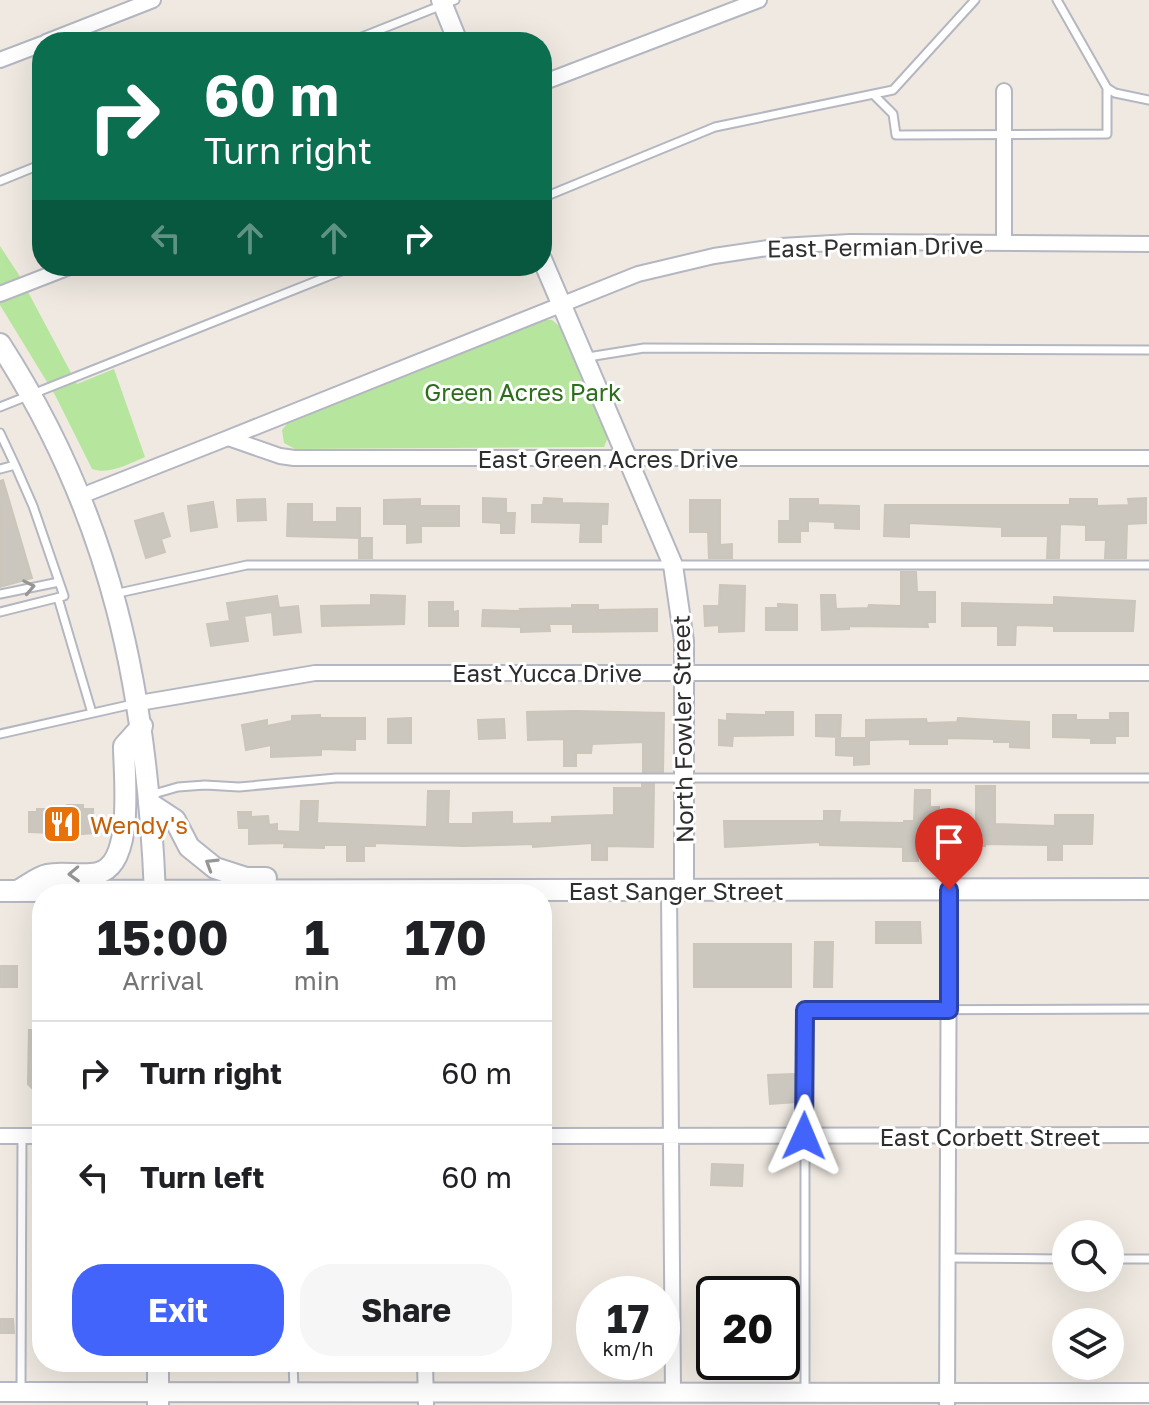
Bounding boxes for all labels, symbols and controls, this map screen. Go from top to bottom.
text: 60 m [204,61,339,128]
icon: right [72,64,176,168]
text: Turn right [204,129,372,172]
icon: left [144,216,188,260]
icon: ahead [228,216,272,260]
icon: ahead [312,216,356,260]
icon: right [396,216,440,260]
street label: East Permian Drive [767,230,983,262]
park label: Green Acres Park [424,377,622,406]
street label: East Green Acres Drive [477,444,739,473]
one-way arrow [22,579,36,596]
street label: North Fowler Street [666,615,698,843]
street label: East Yucca Drive [452,658,642,687]
restaurant icon: Wendy's [41,803,83,845]
pin [915,808,983,890]
place label: Wendy's [90,810,188,839]
icon: arrive [927,820,971,864]
one-way arrow [205,858,220,874]
one-way arrow [67,866,80,883]
street label: East Sanger Street [568,876,784,905]
text: 15:00 [97,908,229,966]
text: 1 [304,908,329,966]
text: 170 [405,908,487,966]
text: Arrival [122,965,204,996]
text: min [294,965,340,996]
text: m [434,965,457,996]
icon: right [72,1051,116,1095]
text: Turn right [140,1055,282,1091]
text: 60 m [441,1055,512,1091]
position arrow [762,1094,846,1178]
street label: East Corbett Street [879,1122,1101,1151]
icon: left [72,1155,116,1199]
text: Turn left [140,1159,265,1195]
text: 60 m [441,1159,512,1195]
map controls [1052,1220,1124,1380]
button: search [1052,1220,1124,1292]
button: Exit [72,1264,284,1356]
button: Share [300,1264,512,1356]
speed limit sign: 20 [696,1276,800,1380]
text: 17 [607,1294,649,1342]
button: layers [1052,1308,1124,1380]
text: km/h [603,1336,653,1360]

